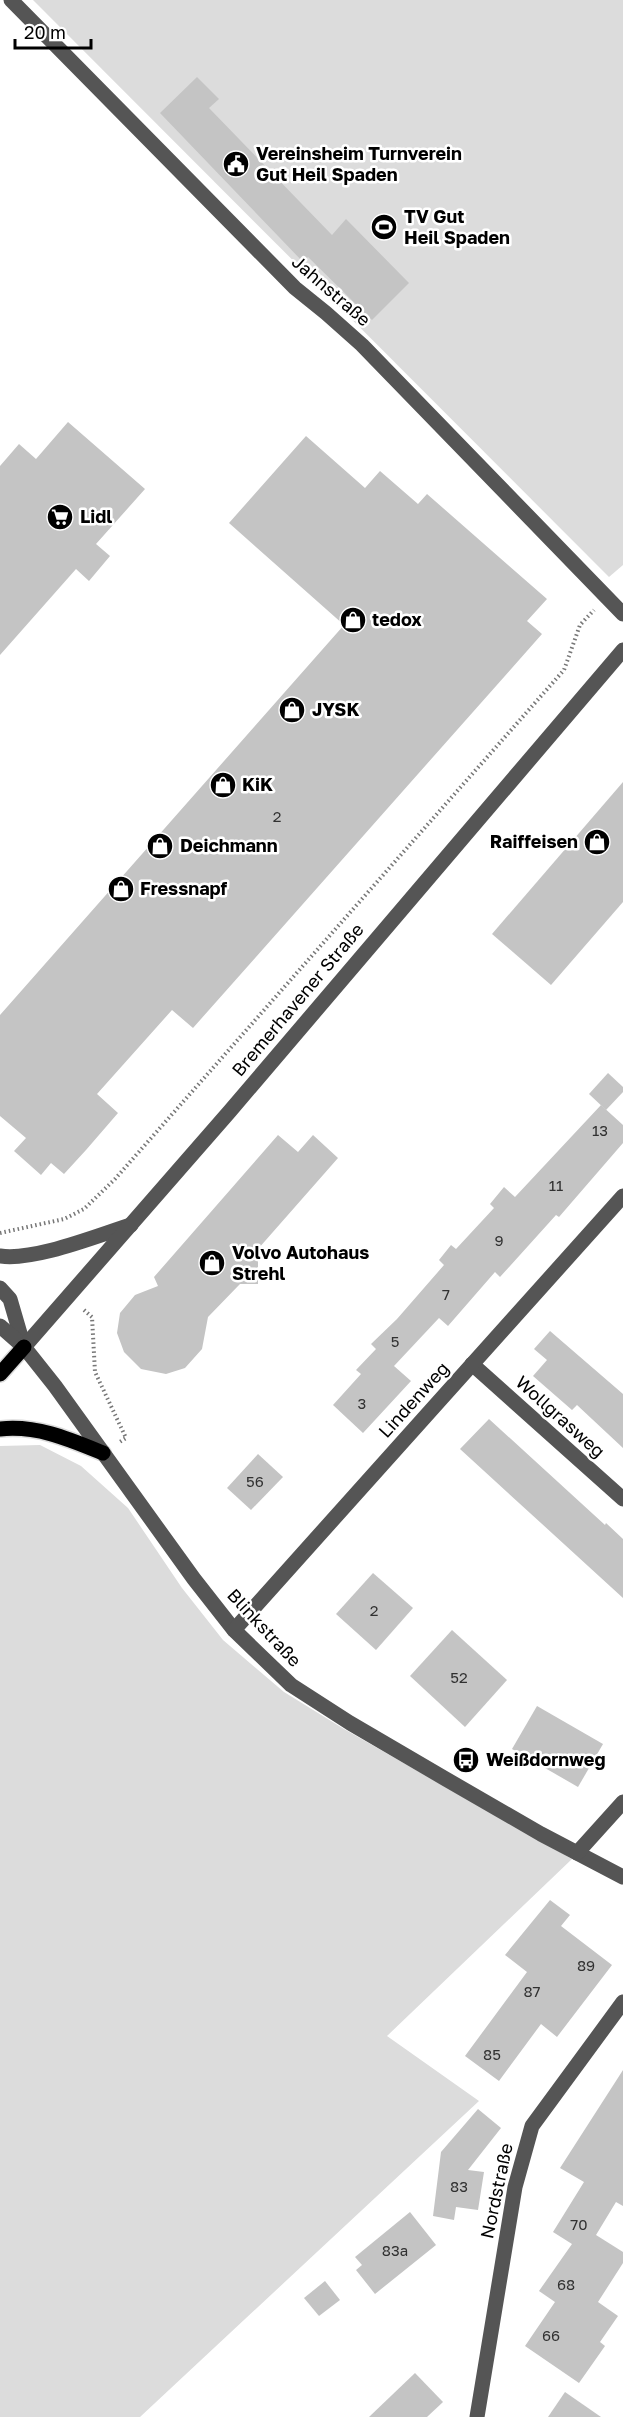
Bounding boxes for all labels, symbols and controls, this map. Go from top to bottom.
scale bar [15,12,92,50]
text: 20 m [24,21,66,43]
place label: Vereinsheim Turnverein Gut Heil Spaden [256,142,462,185]
public building icon: Vereinsheim Turnverein Gut Heil Spaden [221,149,251,179]
place label: TV Gut Heil Spaden [404,205,510,248]
sports icon: TV Gut Heil Spaden [369,212,399,242]
street label: Jahnstraße [288,250,375,330]
supermarket icon: Lidl [45,502,75,532]
place label: Lidl [80,505,112,527]
shop icon: tedox [338,605,368,635]
place label: tedox [372,608,422,630]
shop icon: JYSK [277,695,307,725]
place label: JYSK [312,698,359,720]
shop icon: KiK [208,770,238,800]
place label: KiK [242,773,273,795]
house number: 2 [273,807,281,825]
shop icon: Raiffeisen [582,827,612,857]
place label: Raiffeisen [490,830,578,852]
shop icon: Deichmann [145,831,175,861]
place label: Deichmann [180,834,278,856]
shop icon: Fressnapf [106,874,136,904]
place label: Fressnapf [140,877,228,899]
street label: Bremerhavener Straße [227,918,368,1080]
house number: 13 [592,1121,608,1139]
house number: 11 [549,1176,563,1194]
house number: 9 [494,1231,504,1249]
place label: Volvo Autohaus Strehl [232,1241,369,1284]
shop icon: Volvo Autohaus Strehl [197,1248,227,1278]
house number: 7 [442,1285,450,1303]
house number: 5 [391,1332,399,1350]
street label: Lindenweg [373,1357,453,1442]
street label: Wollgrasweg [512,1371,610,1462]
house number: 3 [358,1394,366,1412]
house number: 56 [246,1472,264,1490]
street label: Blinkstraße [223,1584,306,1671]
house number: 2 [370,1601,378,1619]
house number: 52 [450,1668,468,1686]
bus stop icon: Weißdornweg [451,1745,481,1775]
place label: Weißdornweg [486,1748,606,1770]
house number: 89 [577,1956,595,1974]
house number: 87 [523,1982,541,2000]
house number: 85 [483,2045,501,2063]
street label: Nordstraße [475,2141,517,2241]
house number: 83 [450,2177,468,2195]
house number: 70 [570,2215,588,2233]
house number: 83a [382,2241,408,2259]
house number: 68 [557,2275,575,2293]
house number: 66 [542,2326,560,2344]

